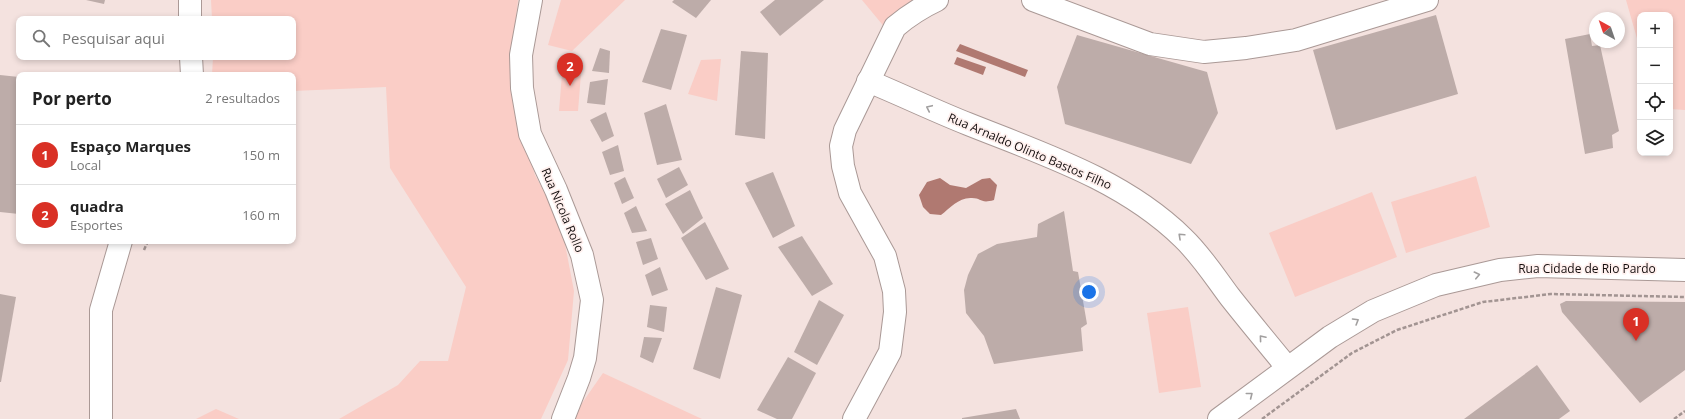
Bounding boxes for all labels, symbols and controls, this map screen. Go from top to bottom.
north arrow [1589,12,1625,48]
map controls [1637,12,1673,156]
button: + [1637,12,1673,48]
search box [16,16,296,60]
icon: search [30,27,52,49]
text: Pesquisar aqui [62,28,165,48]
button: − [1637,48,1673,84]
pin: 2 [557,53,583,86]
button: locate [1637,84,1673,120]
text: Por perto [32,87,112,110]
text: 2 resultados [205,89,280,107]
one-way arrow [926,105,934,113]
street label: Rua Arnaldo Olinto Bastos Filho [945,109,1115,193]
button: layers [1637,120,1673,156]
text: Espaço Marques [70,136,191,156]
text: 1 [41,146,49,164]
text: 150 m [242,146,280,164]
text: Local [70,156,101,174]
street label: Rua Nicola Rollo [538,165,588,255]
text: quadra [70,196,124,216]
text: 2 [41,206,49,224]
text: 160 m [242,206,280,224]
text: Esportes [70,216,123,234]
one-way arrow [1178,234,1186,241]
street label: Rua Cidade de Rio Pardo [1518,260,1656,277]
one-way arrow [1474,272,1480,280]
your location [1079,282,1099,302]
pin: 1 [1623,308,1649,341]
one-way arrow [1352,318,1359,325]
one-way arrow [1259,335,1266,342]
one-way arrow [1245,393,1252,400]

